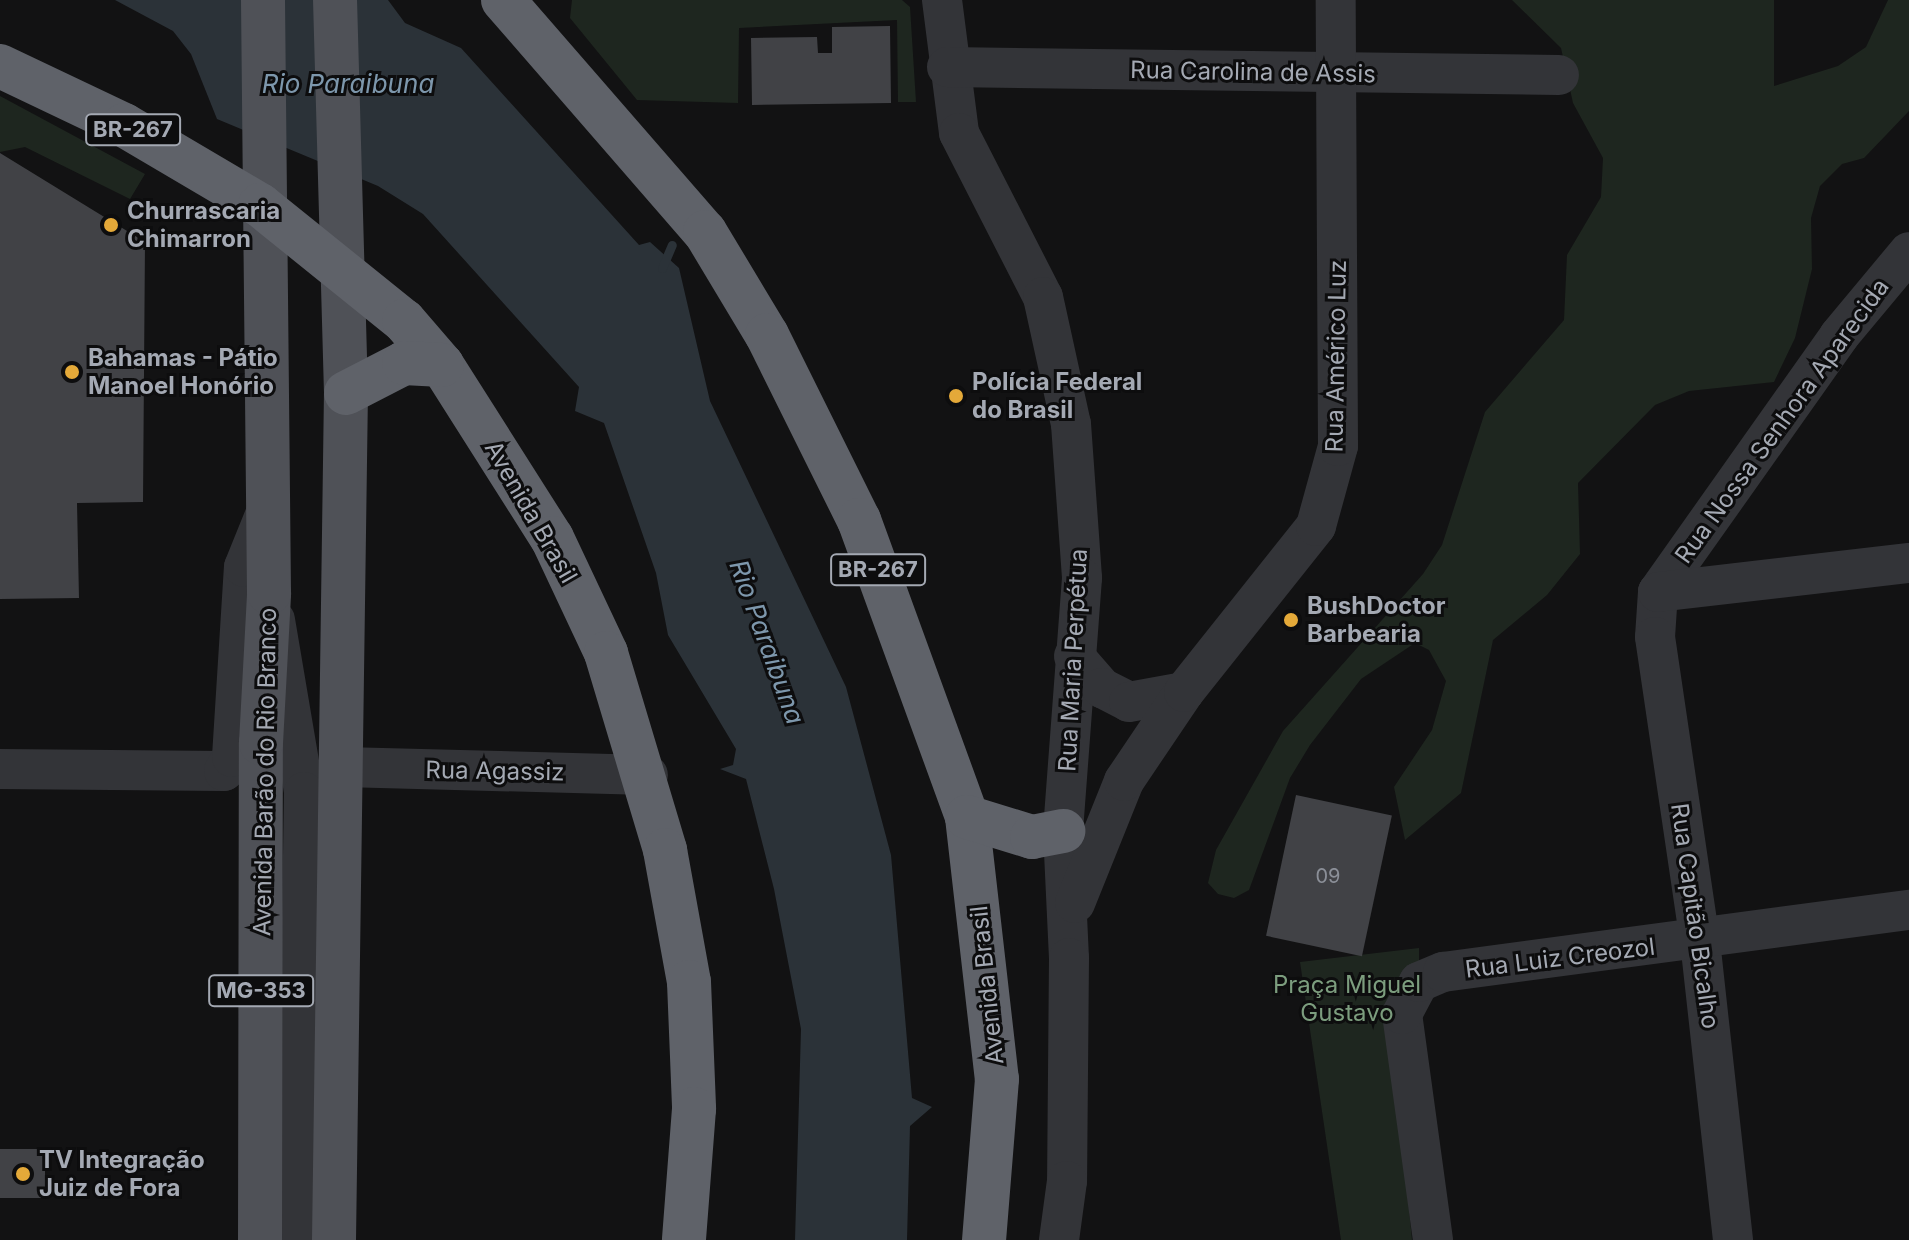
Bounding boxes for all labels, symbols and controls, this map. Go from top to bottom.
street label: Rua Carolina de Assis [1130,55,1376,89]
water label: Rio Paraibuna [262,68,434,100]
road number: BR-267 [85,112,181,148]
place label: Churrascaria Chimarron [127,197,280,253]
marker: Churrascaria Chimarron [102,216,120,234]
street label: Rua Américo Luz [1320,259,1352,453]
street label: Rua Nossa Senhora Aparecida [1669,273,1895,569]
place label: Bahamas - Pátio Manoel Honório [88,344,278,400]
marker: Bahamas - Pátio Manoel Honório [63,363,81,381]
place label: Polícia Federal do Brasil [972,368,1142,424]
marker: Polícia Federal do Brasil [947,387,965,405]
street label: Avenida Brasil [479,436,583,588]
street label: Rua Maria Perpétua [1053,548,1093,772]
road number: BR-267 [830,552,926,588]
water label: Rio Paraibuna [723,556,811,728]
place label: BushDoctor Barbearia [1307,592,1445,648]
street label: Avenida Barão do Rio Branco [248,608,282,936]
marker: BushDoctor Barbearia [1282,611,1300,629]
street label: Rua Agassiz [425,755,565,787]
street label: Rua Capitão Bicalho [1665,801,1725,1031]
house number: 09 [1315,864,1341,888]
street label: Avenida Brasil [964,904,1010,1066]
street label: Rua Luiz Creozol [1464,932,1656,984]
park label: Praça Miguel Gustavo [1273,971,1421,1027]
road number: MG-353 [207,973,315,1009]
place label: TV Integração Juiz de Fora [39,1146,205,1202]
marker: TV Integração Juiz de Fora [14,1165,32,1183]

